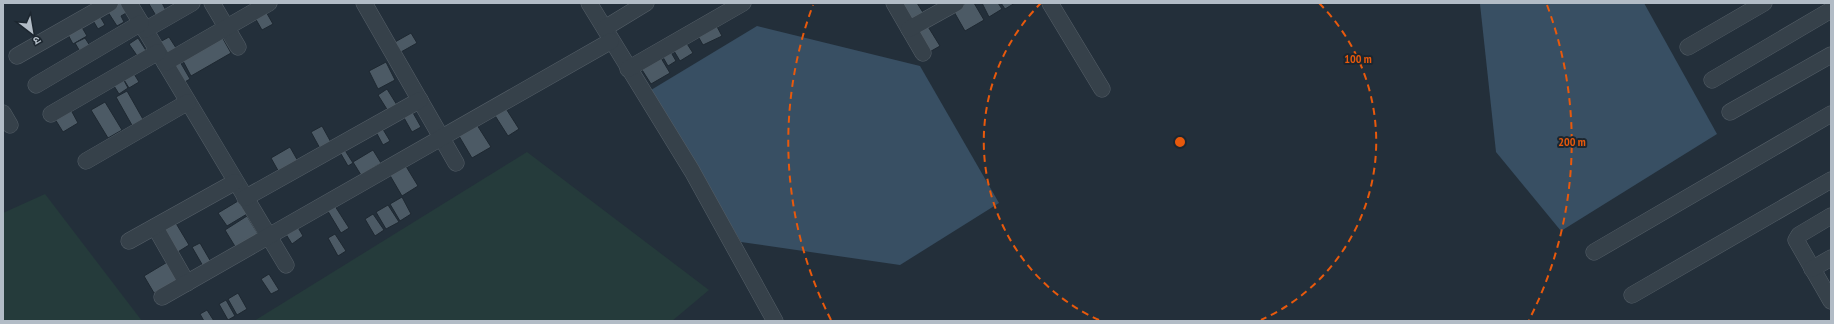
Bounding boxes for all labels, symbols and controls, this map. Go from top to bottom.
north arrow [12,12,52,52]
text: उ [30,33,44,49]
text: 100 m [1344,51,1372,66]
text: 200 m [1558,134,1586,149]
centre of rings [1173,135,1187,149]

